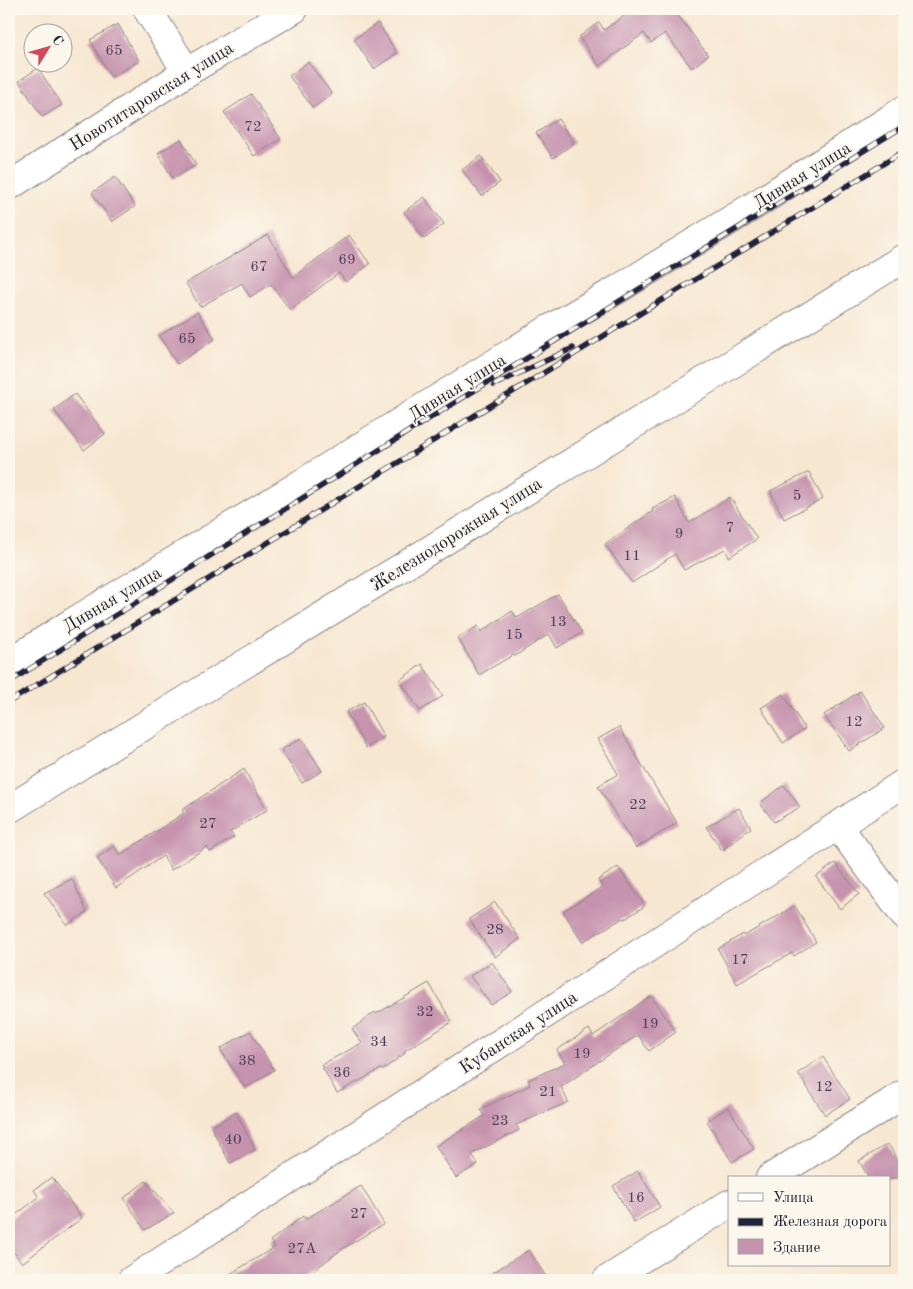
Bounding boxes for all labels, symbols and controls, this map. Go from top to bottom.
north arrow [22,22,72,72]
text: С [49,33,66,49]
street label: Новотитаровская улица [66,39,237,155]
house number: 65 [105,44,123,59]
house number: 72 [244,120,262,135]
street label: Дивная улица [751,139,854,213]
house number: 69 [338,253,356,268]
house number: 67 [250,260,268,275]
house number: 65 [178,332,196,347]
street label: Дивная улица [406,351,509,425]
street label: Железнодорожная улица [368,475,545,595]
house number: 5 [793,489,801,504]
house number: 7 [726,521,734,536]
house number: 9 [675,527,683,542]
house number: 11 [623,549,641,564]
street label: Дивная улица [60,564,165,636]
house number: 13 [549,615,567,630]
house number: 15 [505,628,523,643]
house number: 12 [845,715,863,730]
house number: 22 [629,798,647,813]
house number: 27 [199,817,217,832]
house number: 28 [486,923,504,938]
house number: 17 [731,953,749,968]
street label: Кубанская улица [456,988,581,1078]
house number: 32 [416,1005,434,1020]
house number: 19 [641,1017,659,1032]
house number: 34 [370,1035,388,1050]
house number: 19 [573,1047,591,1062]
house number: 38 [238,1054,256,1069]
house number: 36 [333,1066,351,1081]
house number: 12 [815,1080,833,1095]
house number: 21 [539,1085,557,1100]
house number: 23 [491,1114,509,1129]
house number: 40 [224,1133,242,1148]
legend [728,1176,890,1266]
house number: 16 [627,1191,645,1206]
text: Улица [773,1191,814,1206]
house number: 27 [350,1207,368,1222]
text: Железная дорога [773,1215,888,1230]
text: Здание [773,1241,820,1256]
house number: 27А [288,1242,317,1257]

